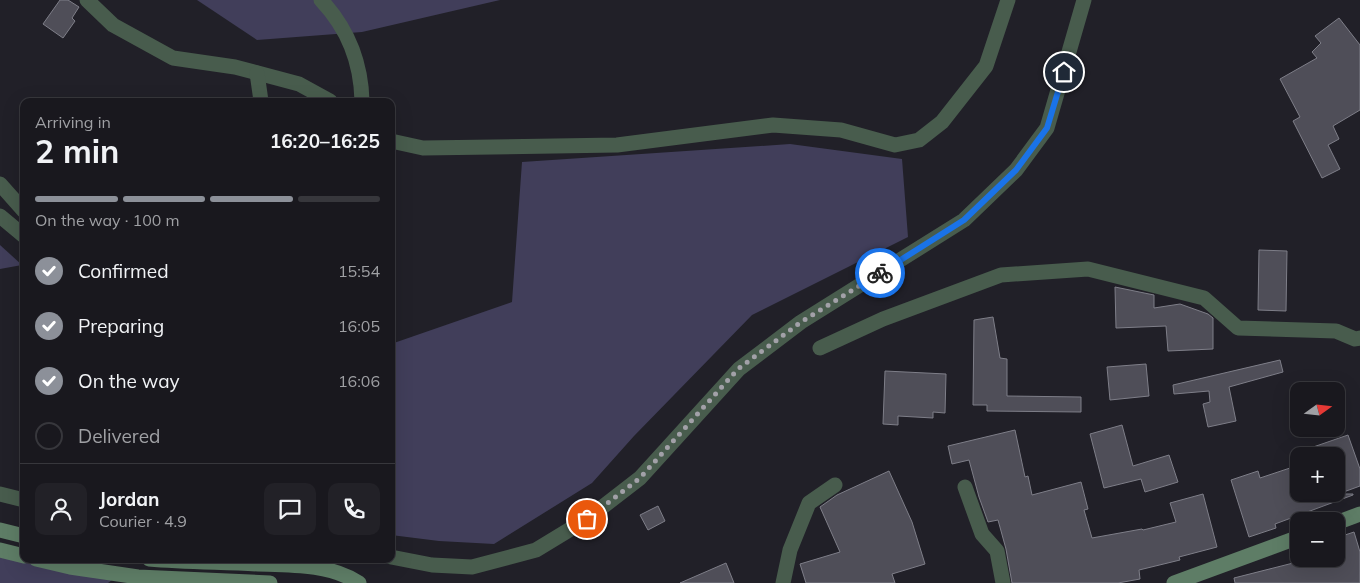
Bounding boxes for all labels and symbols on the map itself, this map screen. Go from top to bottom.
pin [1043,51,1085,93]
courier [855,248,905,298]
north arrow [1290,382,1345,438]
pin [566,498,608,540]

